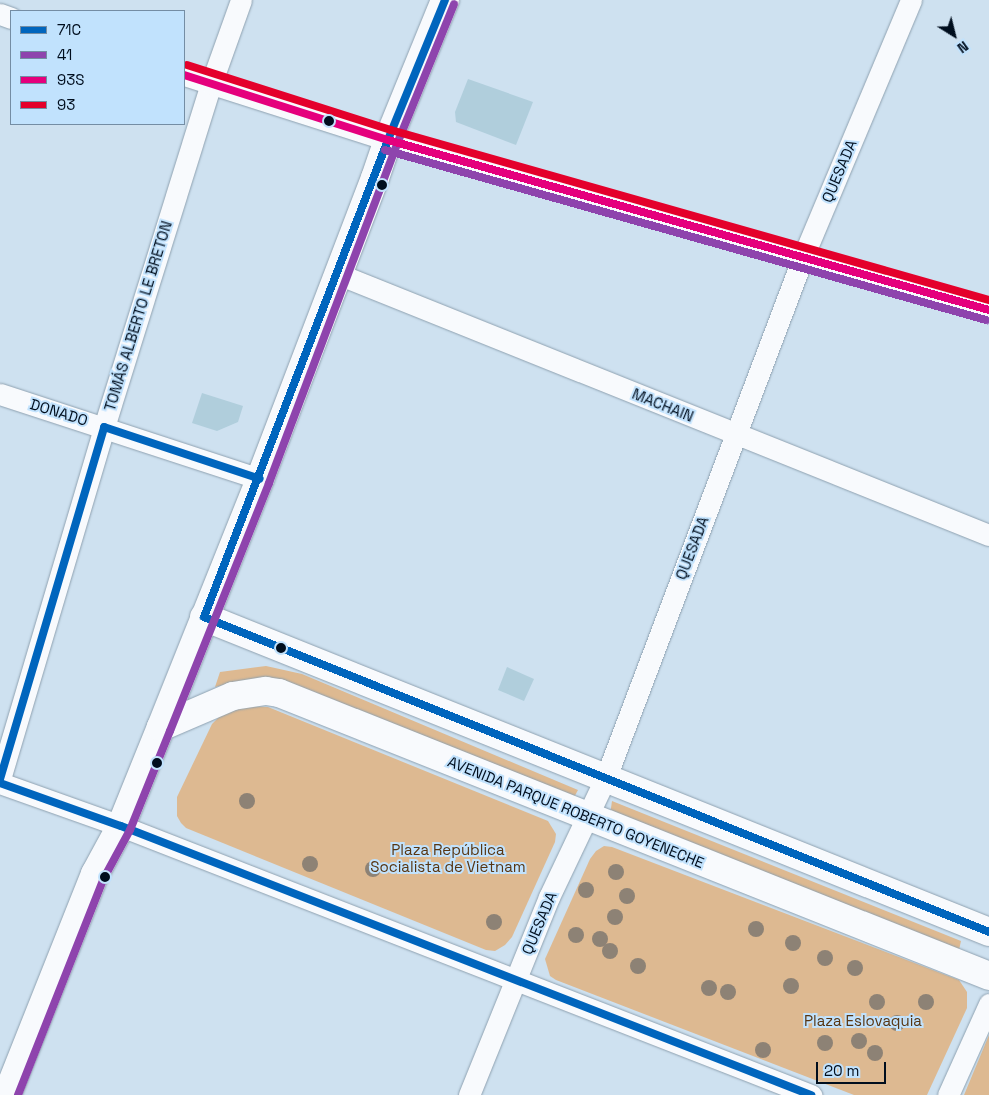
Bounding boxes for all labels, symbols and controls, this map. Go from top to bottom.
legend [10,10,185,125]
north arrow [929,10,979,60]
text: 71C [57,20,81,39]
text: N [954,37,972,57]
text: 41 [57,45,72,64]
text: 93S [57,70,84,89]
text: 93 [57,95,75,114]
unlabelled marker [324,116,334,126]
street label: QUESADA [818,137,860,205]
unlabelled marker [377,180,387,190]
street label: TOMÁS ALBERTO LE BRETON [100,219,176,413]
street label: MACHAIN [630,385,696,425]
street label: DONADO [28,395,90,429]
street label: QUESADA [672,514,712,582]
unlabelled marker [276,643,286,653]
street label: AVENIDA PARQUE ROBERTO GOYENECHE [445,752,707,872]
unlabelled marker [152,758,162,768]
park label: Plaza República Socialista de Vietnam [370,840,526,875]
unlabelled marker [100,872,110,882]
street label: QUESADA [518,889,560,957]
park label: Plaza Eslovaquia [804,1012,922,1030]
scale bar [819,1052,889,1084]
text: 20 m [824,1061,859,1080]

